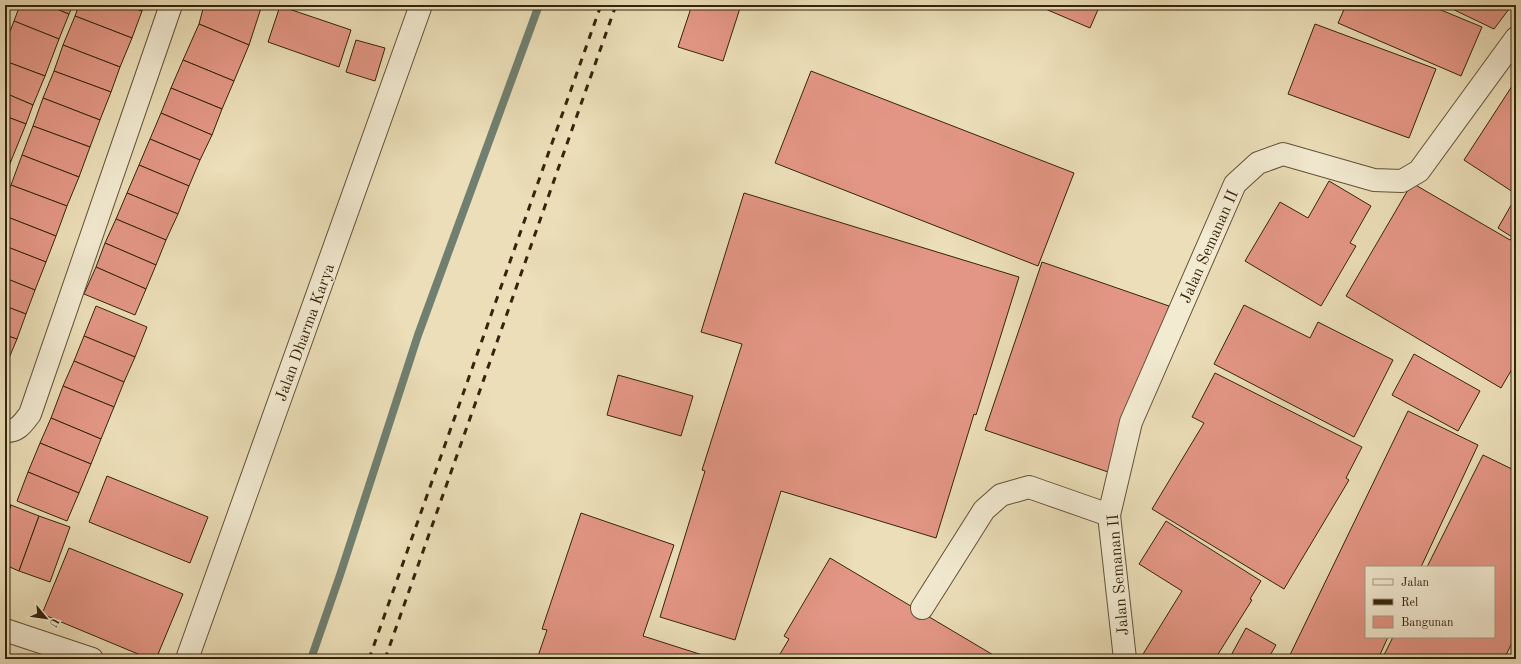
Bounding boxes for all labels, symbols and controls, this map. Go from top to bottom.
street label: Jalan Semanan II [1178,188,1242,306]
street label: Jalan Dharma Karya [274,262,338,404]
street label: Jalan Semanan II [1106,513,1132,636]
legend [1365,566,1495,638]
text: Jalan [1401,577,1430,589]
text: Rel [1401,597,1418,609]
north arrow [26,598,66,638]
text: U [46,616,60,629]
text: Bangunan [1401,617,1454,629]

